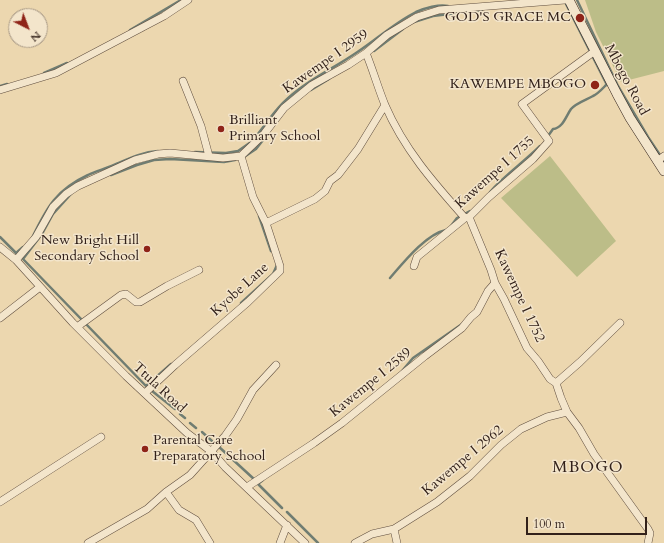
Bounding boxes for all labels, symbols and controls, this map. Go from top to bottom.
north arrow [8,8,48,48]
place label: GOD'S GRACE MC [445,10,571,26]
marker: GOD'S GRACE MC [574,12,586,24]
street label: Kawempe I 2959 [280,26,372,98]
text: N [27,28,44,45]
street label: Mbogo Road [600,42,652,118]
place label: KAWEMPE MBOGO [450,77,586,93]
marker: KAWEMPE MBOGO [589,79,601,91]
place label: Brilliant Primary School [229,113,320,146]
marker: Brilliant Primary School [216,124,226,134]
street label: Kawempe I 1755 [452,133,538,213]
place label: New Bright Hill Secondary School [34,233,139,266]
marker: New Bright Hill Secondary School [142,244,152,254]
street label: Kawempe I 1752 [490,247,548,345]
street label: Kyobe Lane [208,260,272,320]
street label: Kawempe I 2589 [327,345,415,421]
street label: Ttula Road [129,359,189,417]
street label: Kawempe I 2962 [419,422,507,500]
place label: Parental Care Preparatory School [153,433,265,466]
marker: Parental Care Preparatory School [140,444,150,454]
district label: MBOGO [552,458,624,478]
scale bar [528,509,649,535]
text: 100 m [533,516,565,532]

